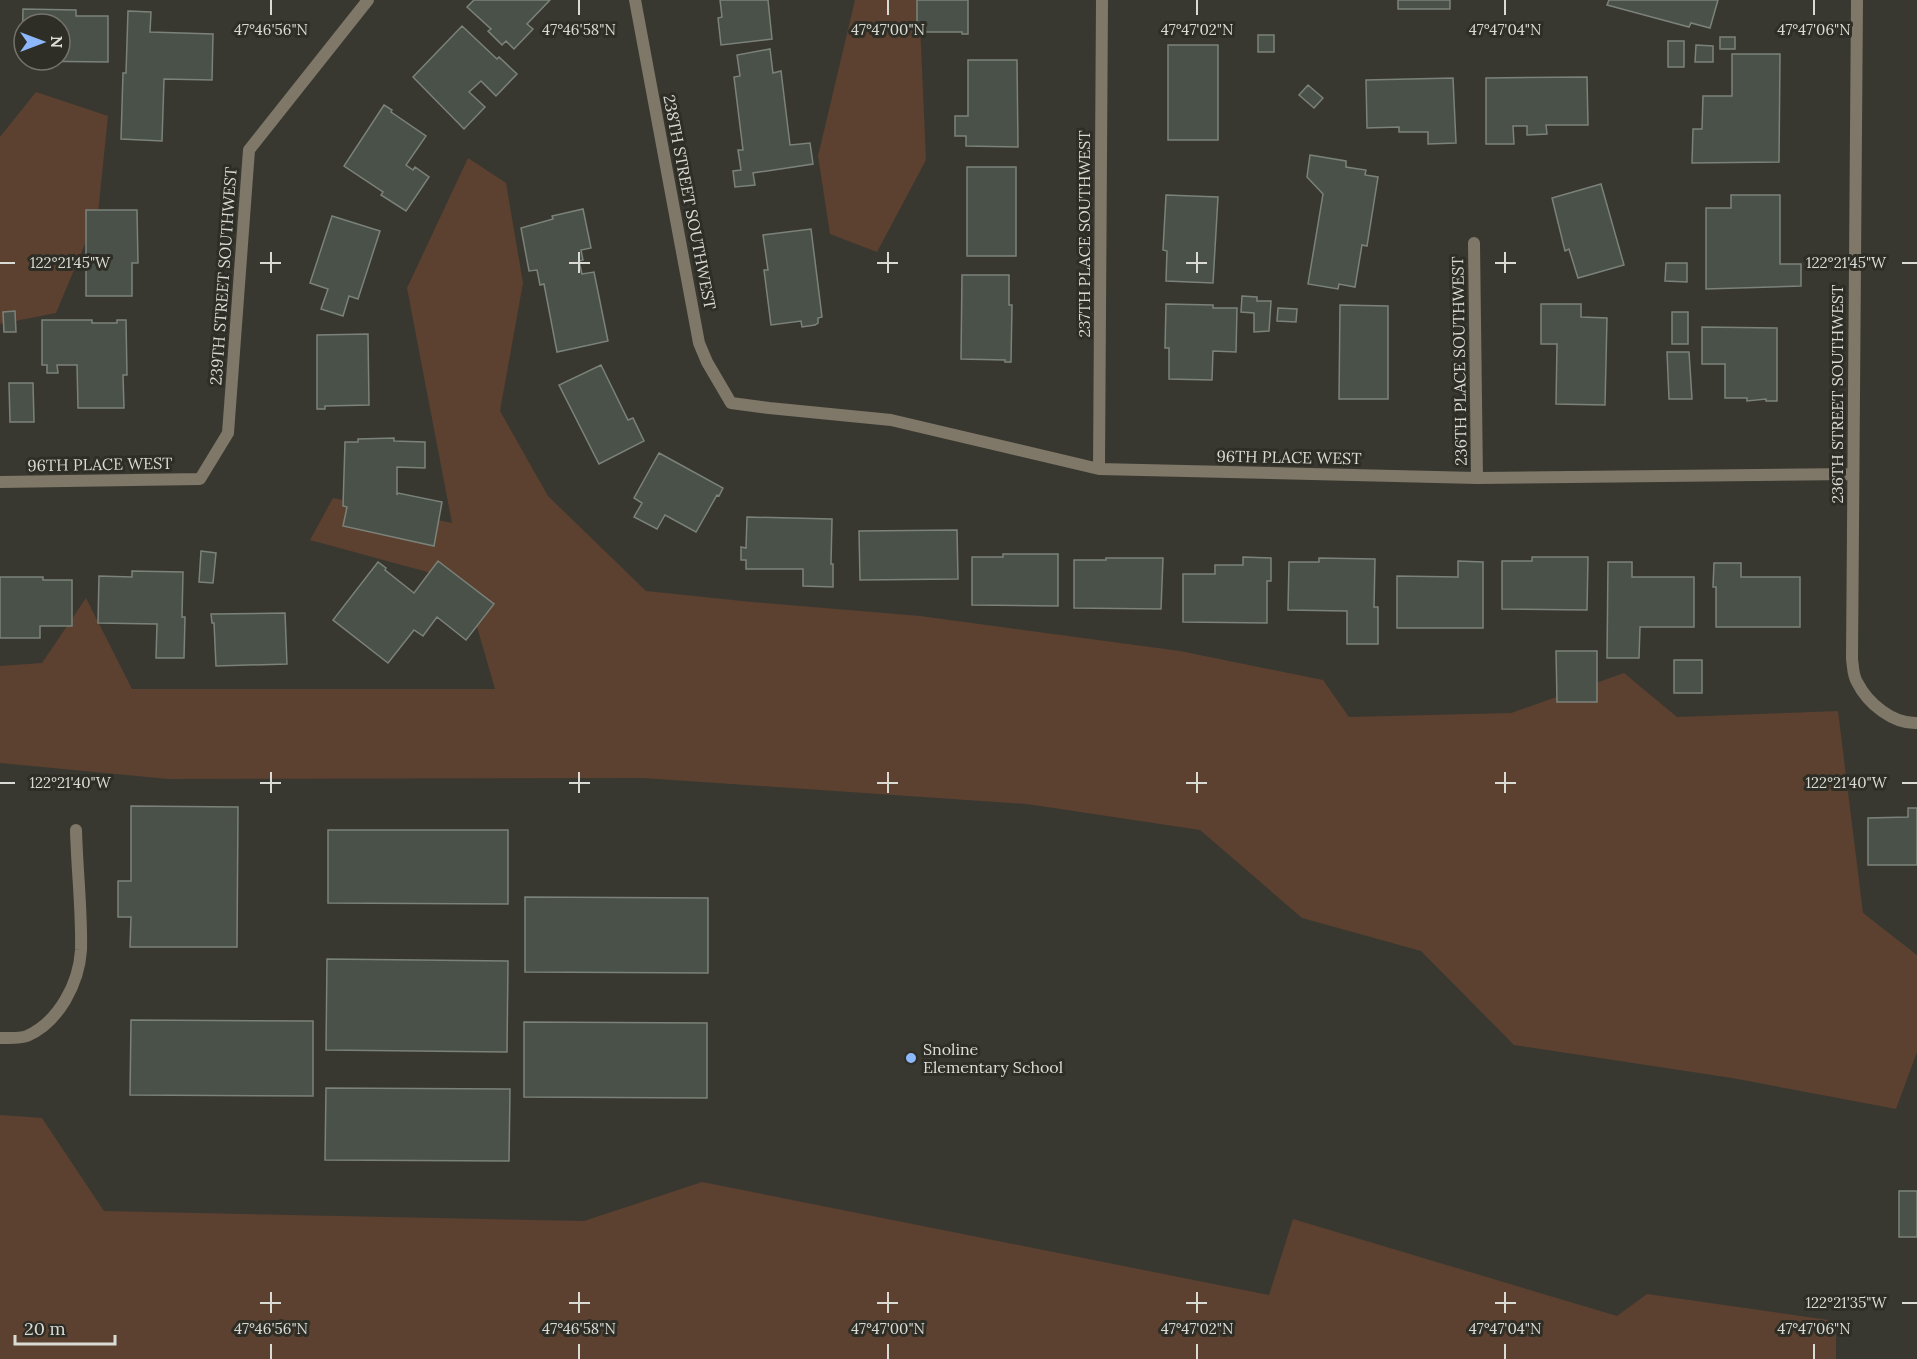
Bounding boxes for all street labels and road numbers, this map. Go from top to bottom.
street label: 238TH STREET SOUTHWEST [659,93,721,311]
street label: 237TH PLACE SOUTHWEST [1074,130,1094,338]
street label: 239TH STREET SOUTHWEST [205,166,241,386]
street label: 236TH PLACE SOUTHWEST [1447,256,1471,466]
street label: 236TH STREET SOUTHWEST [1827,285,1847,503]
street label: 96TH PLACE WEST [1216,446,1362,468]
street label: 96TH PLACE WEST [27,453,173,475]

